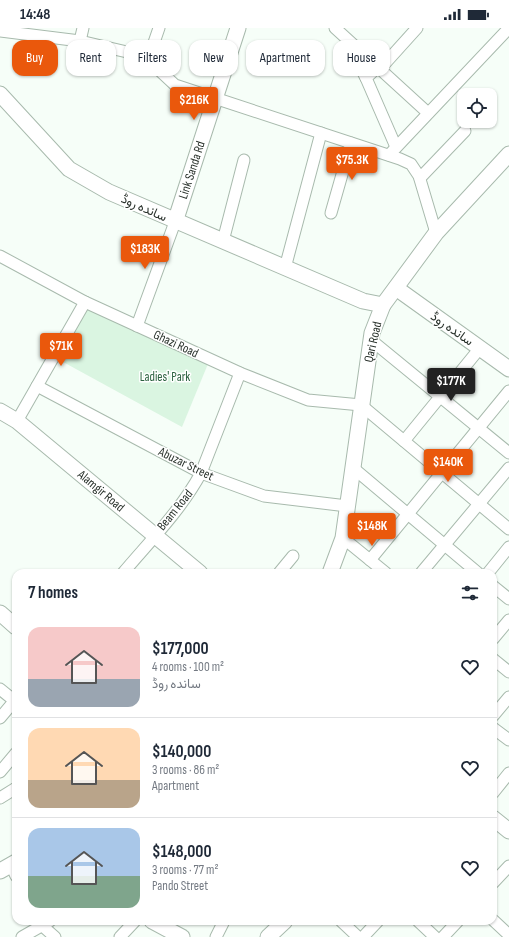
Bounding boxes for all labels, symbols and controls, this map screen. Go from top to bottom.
text: 14:48 [20,5,50,24]
chip: Buy [12,40,58,76]
chip: Rent [66,40,116,76]
chip: Filters [124,40,181,76]
chip: New [189,40,238,76]
chip: Apartment [246,40,325,76]
chip: House [333,40,390,76]
pin: $216K [166,87,222,121]
map controls [457,88,497,128]
button: locate [457,88,497,128]
text: $216K [179,92,209,108]
street label: Link Sanda Rd [175,139,209,201]
pin: $75.3K [319,147,385,181]
text: $75.3K [335,152,369,168]
street label: ساندہ روڈ [119,191,169,225]
pin: $183K [117,236,173,270]
text: $183K [130,241,160,257]
street label: ساندہ روڈ [427,308,477,350]
street label: Qari Road [361,320,385,364]
street label: Ghazi Road [151,327,201,361]
pin: $71K [37,333,85,367]
text: $71K [49,338,73,354]
pin: $177K [423,368,479,402]
park label: Ladies' Park [140,369,190,385]
text: $177K [436,373,466,389]
street label: Abuzar Street [155,443,216,484]
pin: $140K [420,449,476,483]
text: $140K [433,454,463,470]
street label: Alamgir Road [73,466,128,515]
street label: Beam Road [154,486,196,534]
pin: $148K [344,513,400,547]
text: $148K [357,518,387,534]
icon: filters [459,582,481,604]
text: 7 homes [28,583,78,603]
text: $177,000 [152,639,209,659]
icon: home [60,643,108,691]
icon: heart [459,656,481,678]
text: 4 rooms · 100 m² [152,659,224,675]
text: ساندہ روڈ [152,676,201,692]
text: $140,000 [152,742,211,762]
icon: home [60,744,108,792]
icon: heart [459,757,481,779]
text: 3 rooms · 86 m² [152,762,219,778]
text: Apartment [152,778,199,794]
text: $148,000 [152,842,212,862]
icon: home [60,844,108,892]
icon: heart [459,857,481,879]
text: 3 rooms · 77 m² [152,862,218,878]
text: Pando Street [152,878,208,894]

